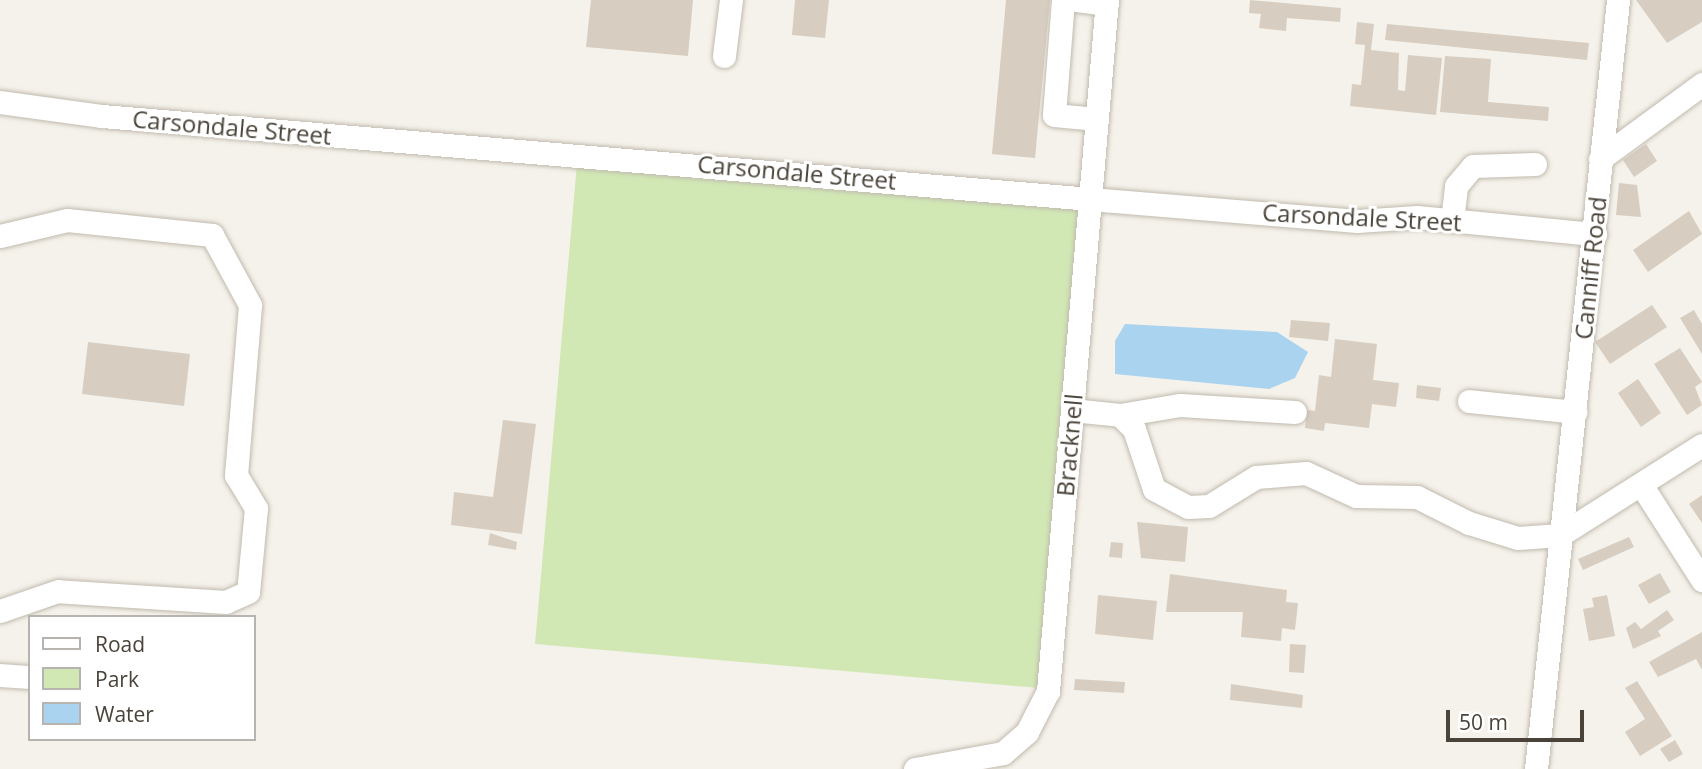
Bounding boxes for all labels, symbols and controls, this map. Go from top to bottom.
street label: Carsondale Street [131,104,333,150]
street label: Carsondale Street [696,149,898,195]
street label: Canniff Road [1568,195,1612,341]
street label: Carsondale Street [1262,197,1462,237]
street label: Bracknell [1050,392,1088,498]
legend [28,615,256,741]
text: Road [95,630,145,658]
text: Park [95,665,139,693]
scale bar [1450,696,1588,740]
text: Water [95,700,154,728]
text: 50 m [1459,708,1508,736]

